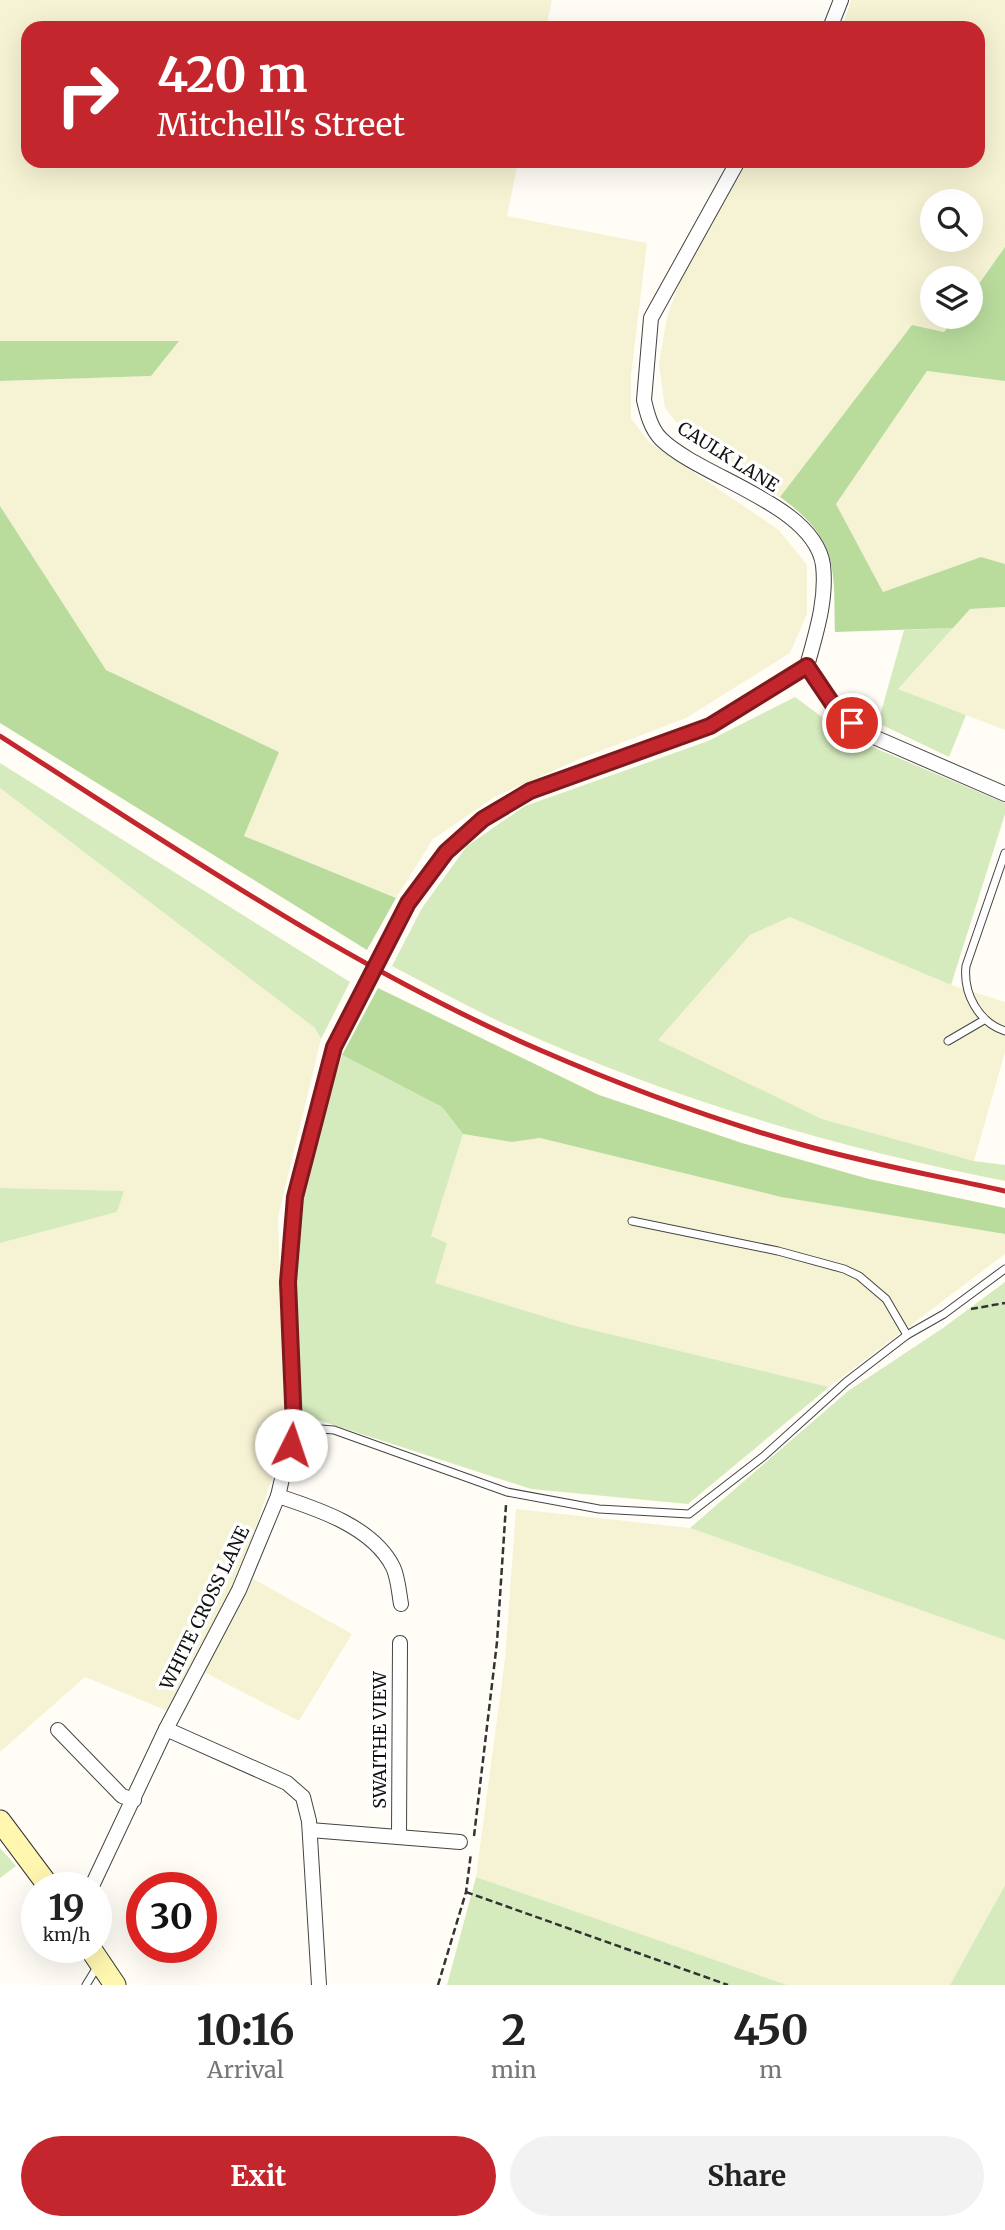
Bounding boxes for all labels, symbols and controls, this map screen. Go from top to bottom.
text: 420 m [157,44,308,105]
icon: right [42,49,133,140]
text: Mitchell's Street [157,105,405,145]
map controls [920,189,983,329]
button: search [920,189,983,252]
button: layers [920,266,983,329]
street label: CAULK LANE [673,416,784,497]
pin [822,693,882,753]
icon: arrive [833,704,871,742]
position arrow [254,1408,328,1482]
street label: WHITE CROSS LANE [154,1521,255,1694]
street label: SWAITHE VIEW [368,1670,391,1809]
speed limit sign: 30 [126,1872,217,1963]
text: 19 [48,1886,85,1930]
text: km/h [43,1923,90,1946]
text: 10:16 [196,2004,295,2056]
text: 2 [501,2004,526,2056]
text: 450 [733,2004,809,2056]
text: Arrival [207,2055,284,2084]
text: min [491,2055,537,2084]
text: m [759,2055,782,2084]
button: Exit [21,2136,496,2216]
button: Share [510,2136,984,2216]

